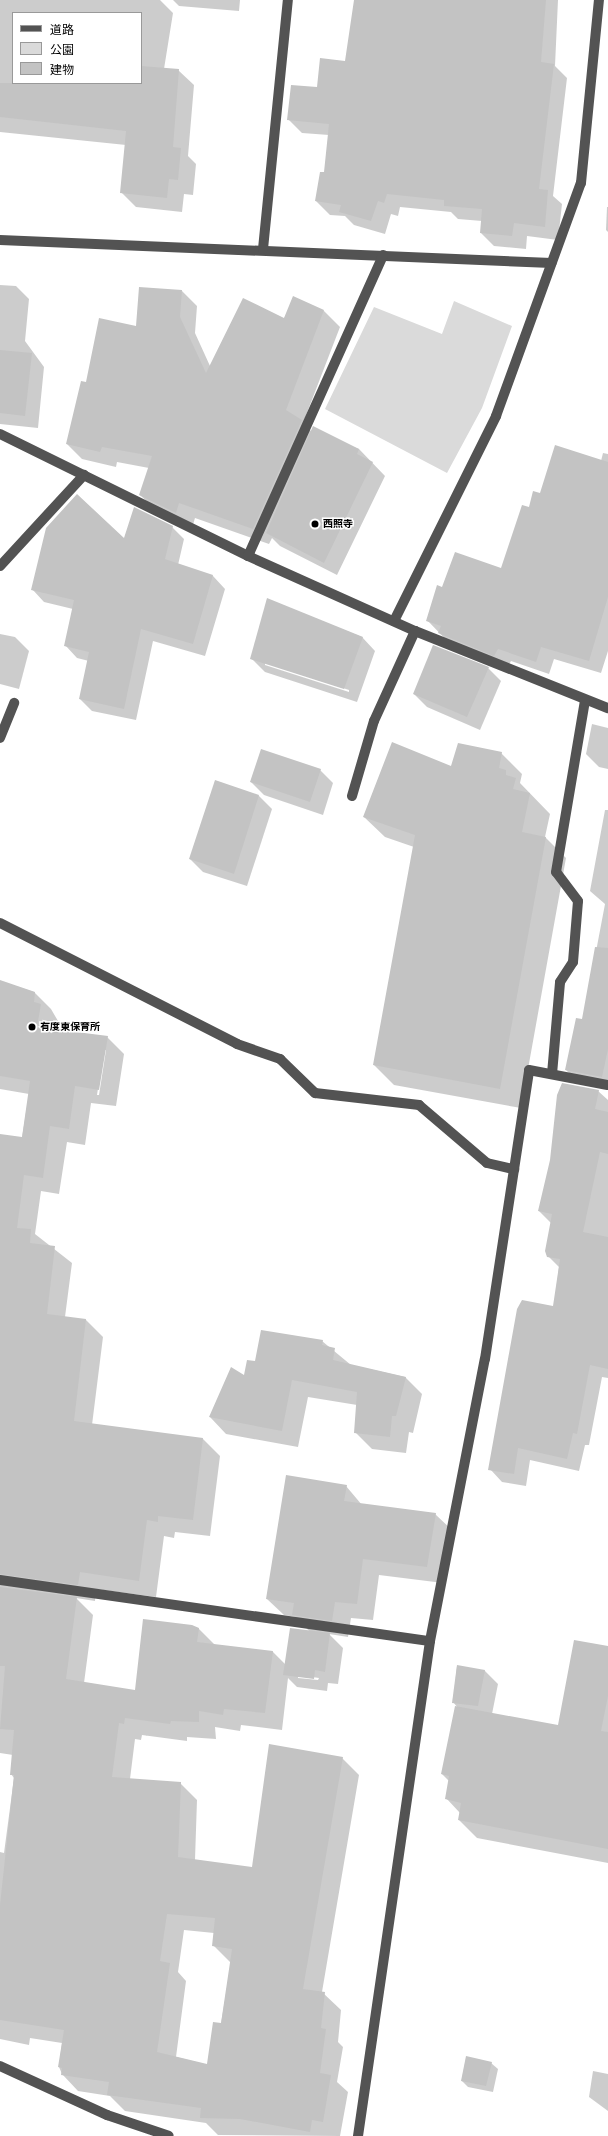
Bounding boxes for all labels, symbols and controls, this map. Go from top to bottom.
legend [12,12,142,84]
text: 道路 [50,22,74,37]
text: 公園 [50,42,74,57]
text: 建物 [50,62,74,77]
place label: 西照寺 [323,518,353,530]
marker: 西照寺 [310,519,320,529]
place label: 有度東保育所 [40,1021,100,1033]
marker: 有度東保育所 [27,1022,37,1032]

